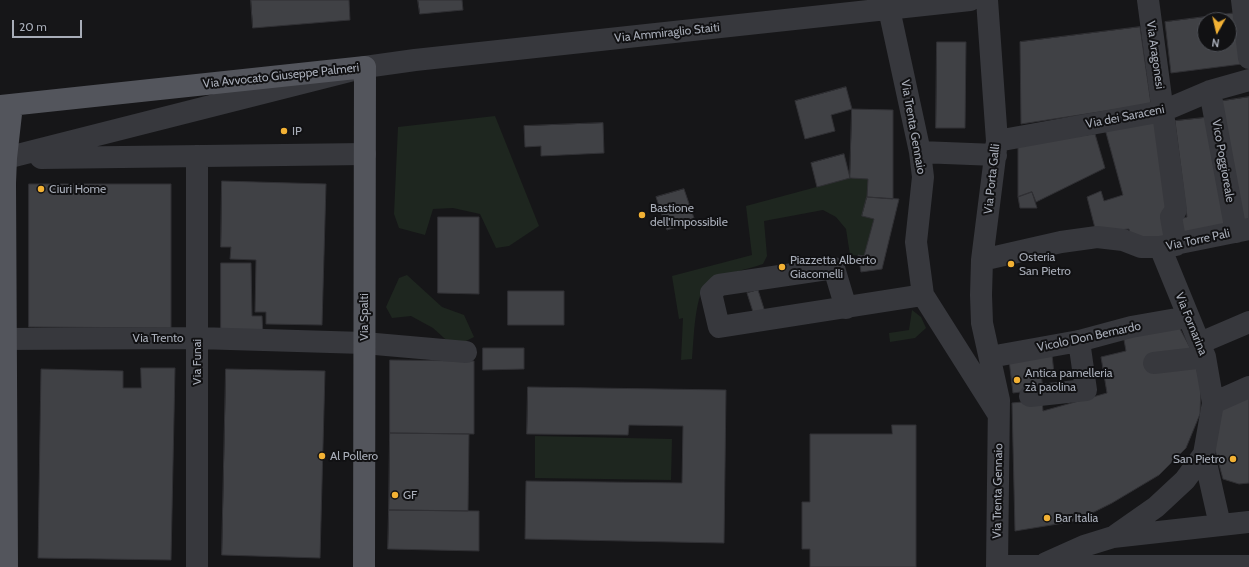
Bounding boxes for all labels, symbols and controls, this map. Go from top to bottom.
scale bar [14,12,84,38]
north arrow [1197,12,1237,52]
text: 20 m [19,19,47,34]
street label: Via Ammiraglio Staiti [614,20,720,46]
street label: Via Aragonesi [1143,20,1167,90]
text: N [1211,35,1220,50]
street label: Via Avvocato Giuseppe Palmeri [202,61,360,91]
street label: Via Trenta Gennaio [898,79,928,175]
street label: Via dei Saraceni [1084,102,1166,132]
street label: Vico Poggioreale [1209,118,1237,204]
place label: IP [292,124,302,138]
marker: IP [279,126,289,136]
street label: Via Porta Galli [981,143,1003,215]
place label: Ciuri Home [49,182,106,196]
marker: Ciuri Home [36,184,46,194]
place label: Bastione dell'Impossibile [650,201,728,229]
marker: Bastione dell'Impossibile [637,210,647,220]
street label: Via Torre Pali [1165,226,1231,254]
place label: Osteria San Pietro [1019,250,1071,278]
place label: Piazzetta Alberto Giacomelli [790,253,876,281]
marker: Osteria San Pietro [1006,259,1016,269]
marker: Piazzetta Alberto Giacomelli [777,262,787,272]
street label: Via Fornarina [1172,291,1210,357]
street label: Via Spalti [357,293,371,341]
street label: Vicolo Don Bernardo [1036,319,1142,355]
street label: Via Trento [132,331,184,345]
street label: Via Funai [190,339,204,385]
place label: Antica pamelleria zà paolina [1025,366,1112,394]
marker: Antica pamelleria zà paolina [1012,375,1022,385]
street label: Via Trenta Gennaio [990,443,1006,539]
place label: Al Pollero [330,449,378,463]
marker: Al Pollero [317,451,327,461]
place label: San Pietro [1173,452,1225,466]
marker: San Pietro [1228,454,1238,464]
place label: GF [403,488,417,502]
marker: GF [390,490,400,500]
place label: Bar Italia [1055,511,1098,525]
marker: Bar Italia [1042,513,1052,523]

